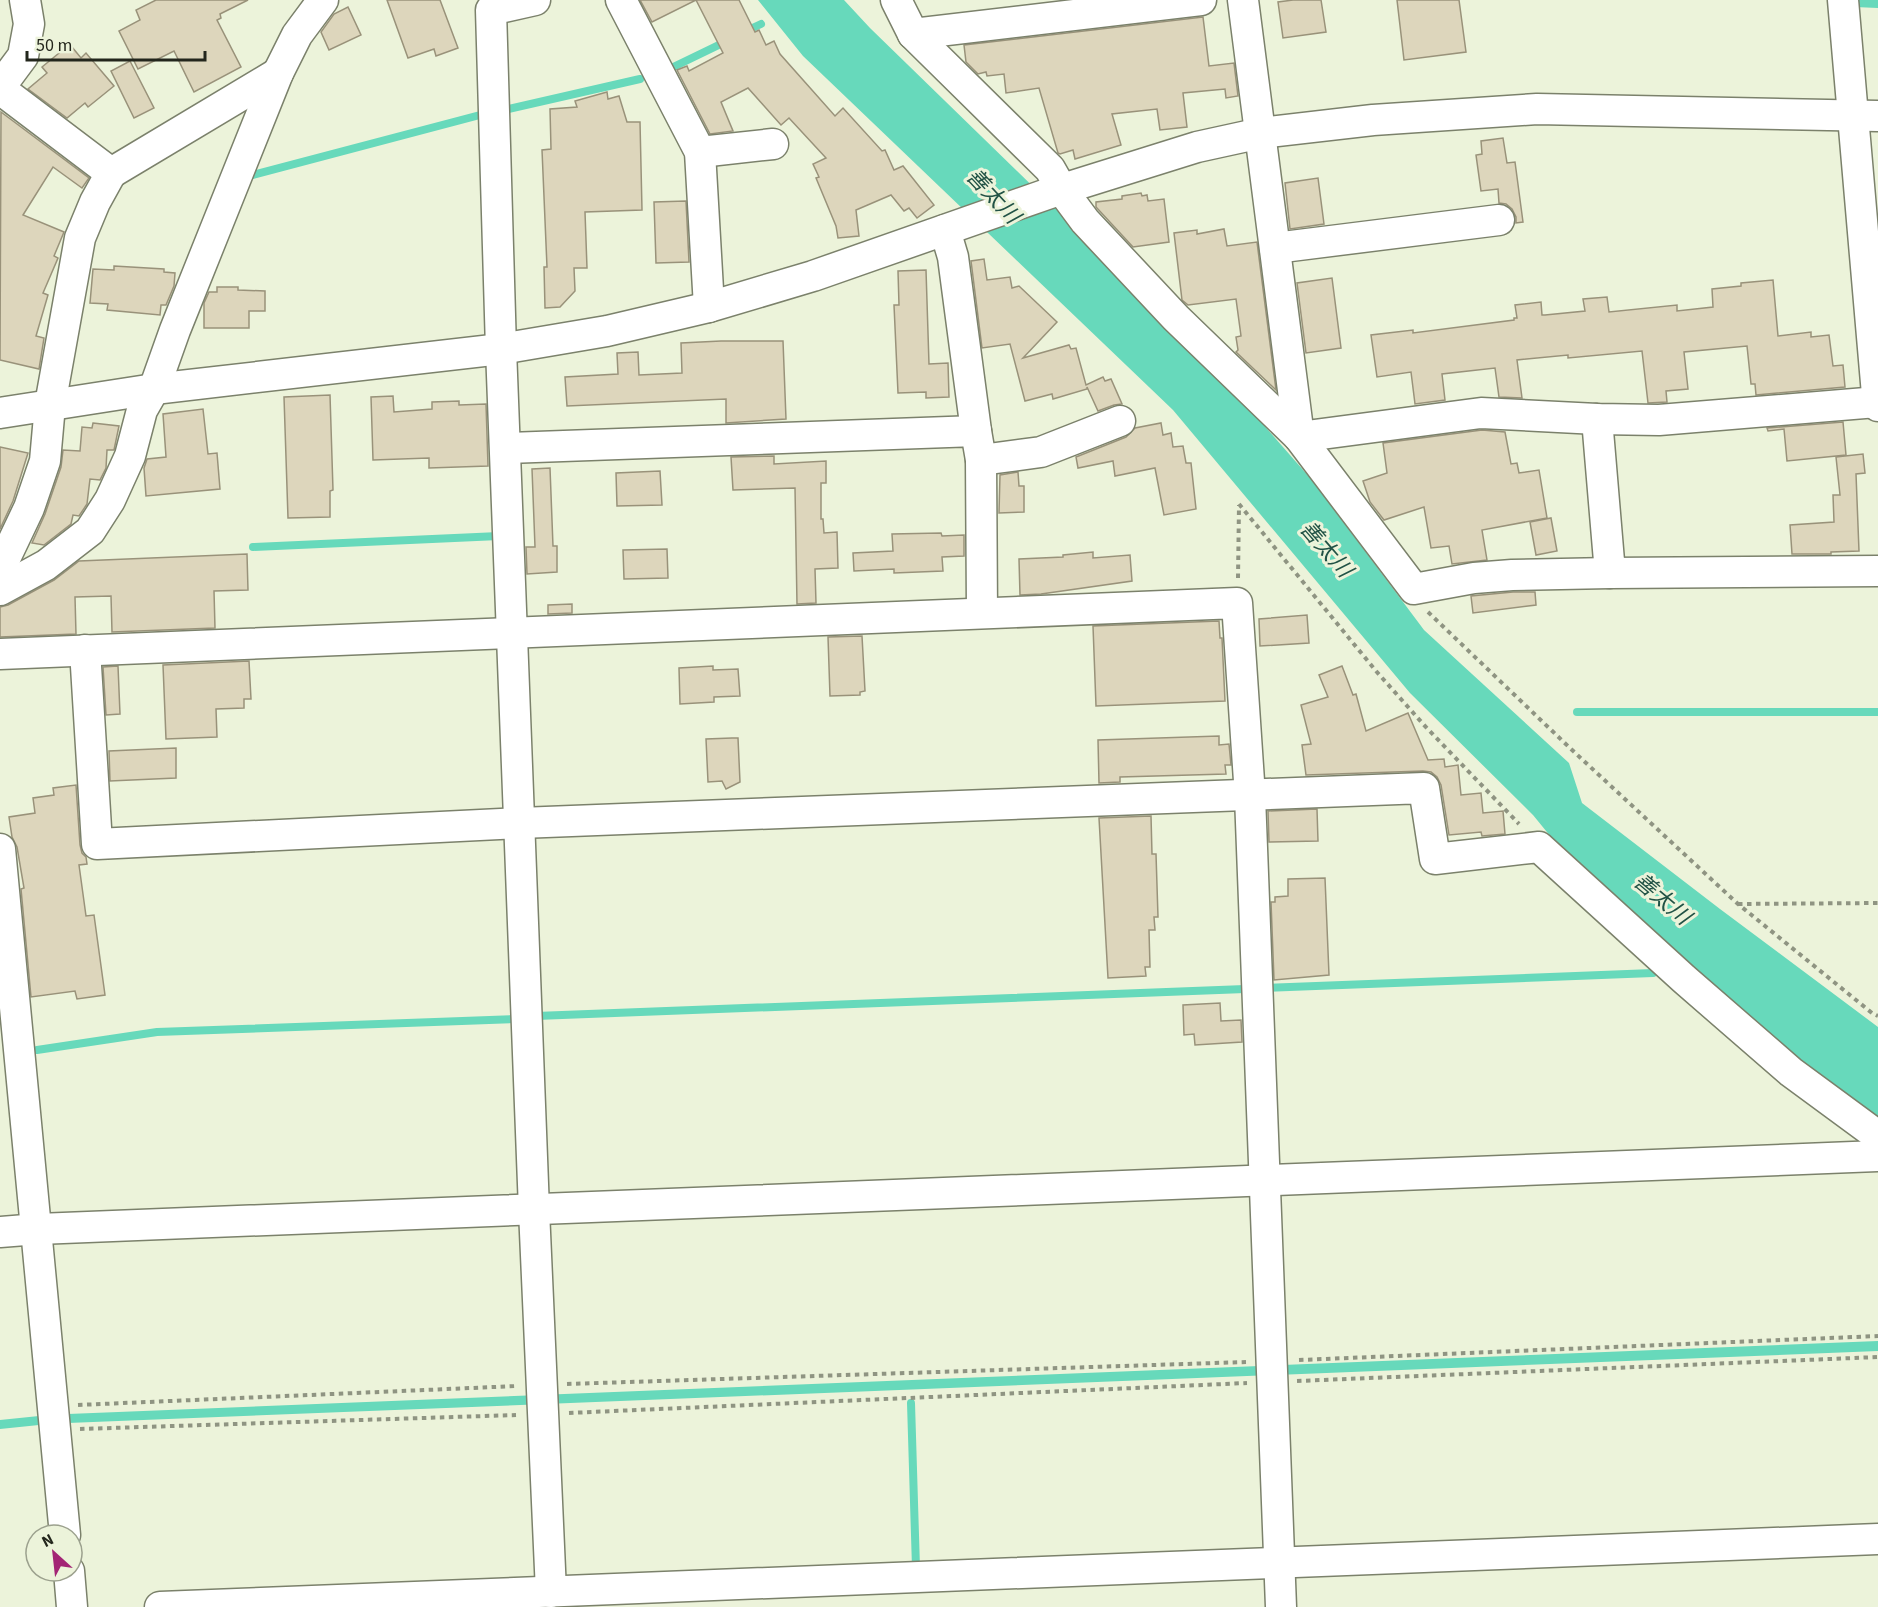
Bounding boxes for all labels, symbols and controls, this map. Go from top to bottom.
scale bar [27,24,206,62]
text: 50 m [36,33,72,58]
water label: 善太川 [959,161,1029,233]
water label: 善太川 [1292,514,1361,586]
water label: 善太川 [1626,866,1699,934]
north arrow [24,1523,84,1583]
text: N [38,1528,57,1553]

